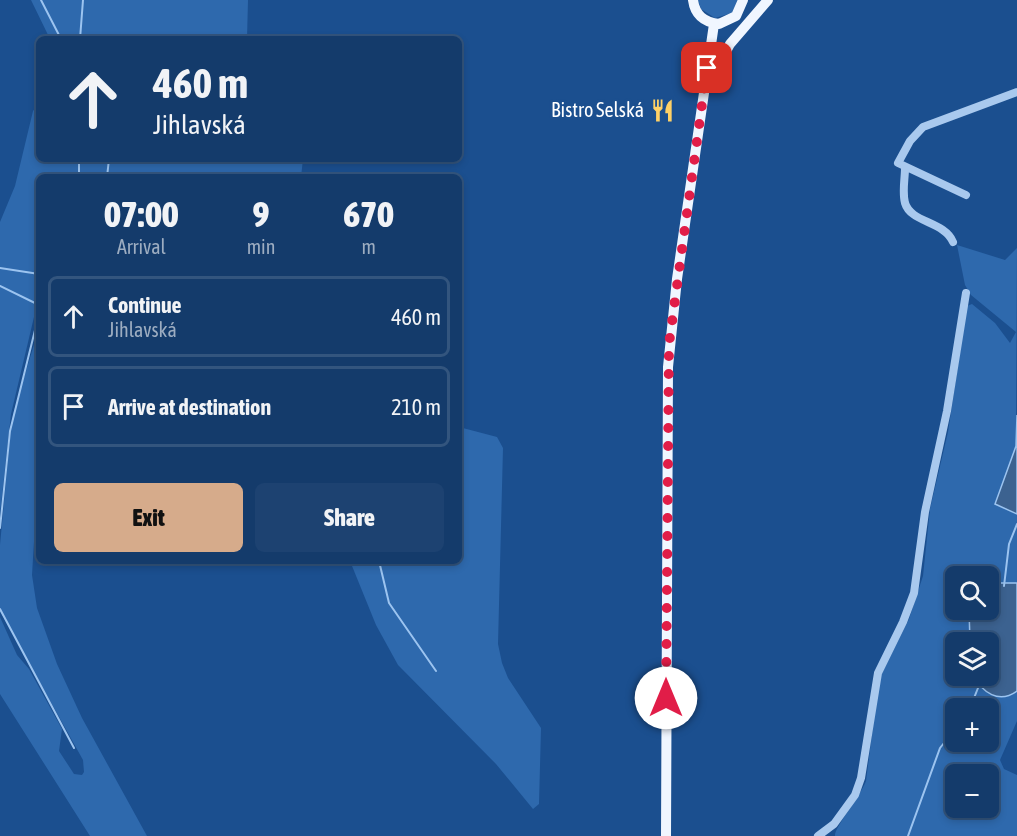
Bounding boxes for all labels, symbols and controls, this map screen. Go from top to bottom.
pin [681,42,732,93]
icon: arrive [690,51,723,84]
text: 460 m [153,59,248,107]
icon: ahead [54,60,132,138]
restaurant icon: Bistro Selská [649,97,675,123]
place label: Bistro Selská [551,98,644,121]
text: Jihlavská [153,109,246,140]
text: 07:00 [104,193,179,235]
text: 9 [253,193,269,235]
text: 670 [343,193,394,235]
text: Arrival [117,235,166,258]
text: min [247,235,275,258]
text: m [361,235,376,258]
text: Continue [108,292,182,318]
icon: ahead [57,300,90,333]
text: 460 m [391,304,441,330]
text: Jihlavská [108,318,177,341]
icon: arrive [57,390,90,423]
text: Arrive at destination [108,394,271,420]
text: 210 m [391,394,441,420]
button: Exit [54,483,243,552]
button: Share [255,483,444,552]
map controls [945,566,999,818]
button: search [945,566,999,620]
button: layers [945,632,999,686]
position arrow [634,666,698,730]
button: + [945,698,999,752]
button: − [945,764,999,818]

